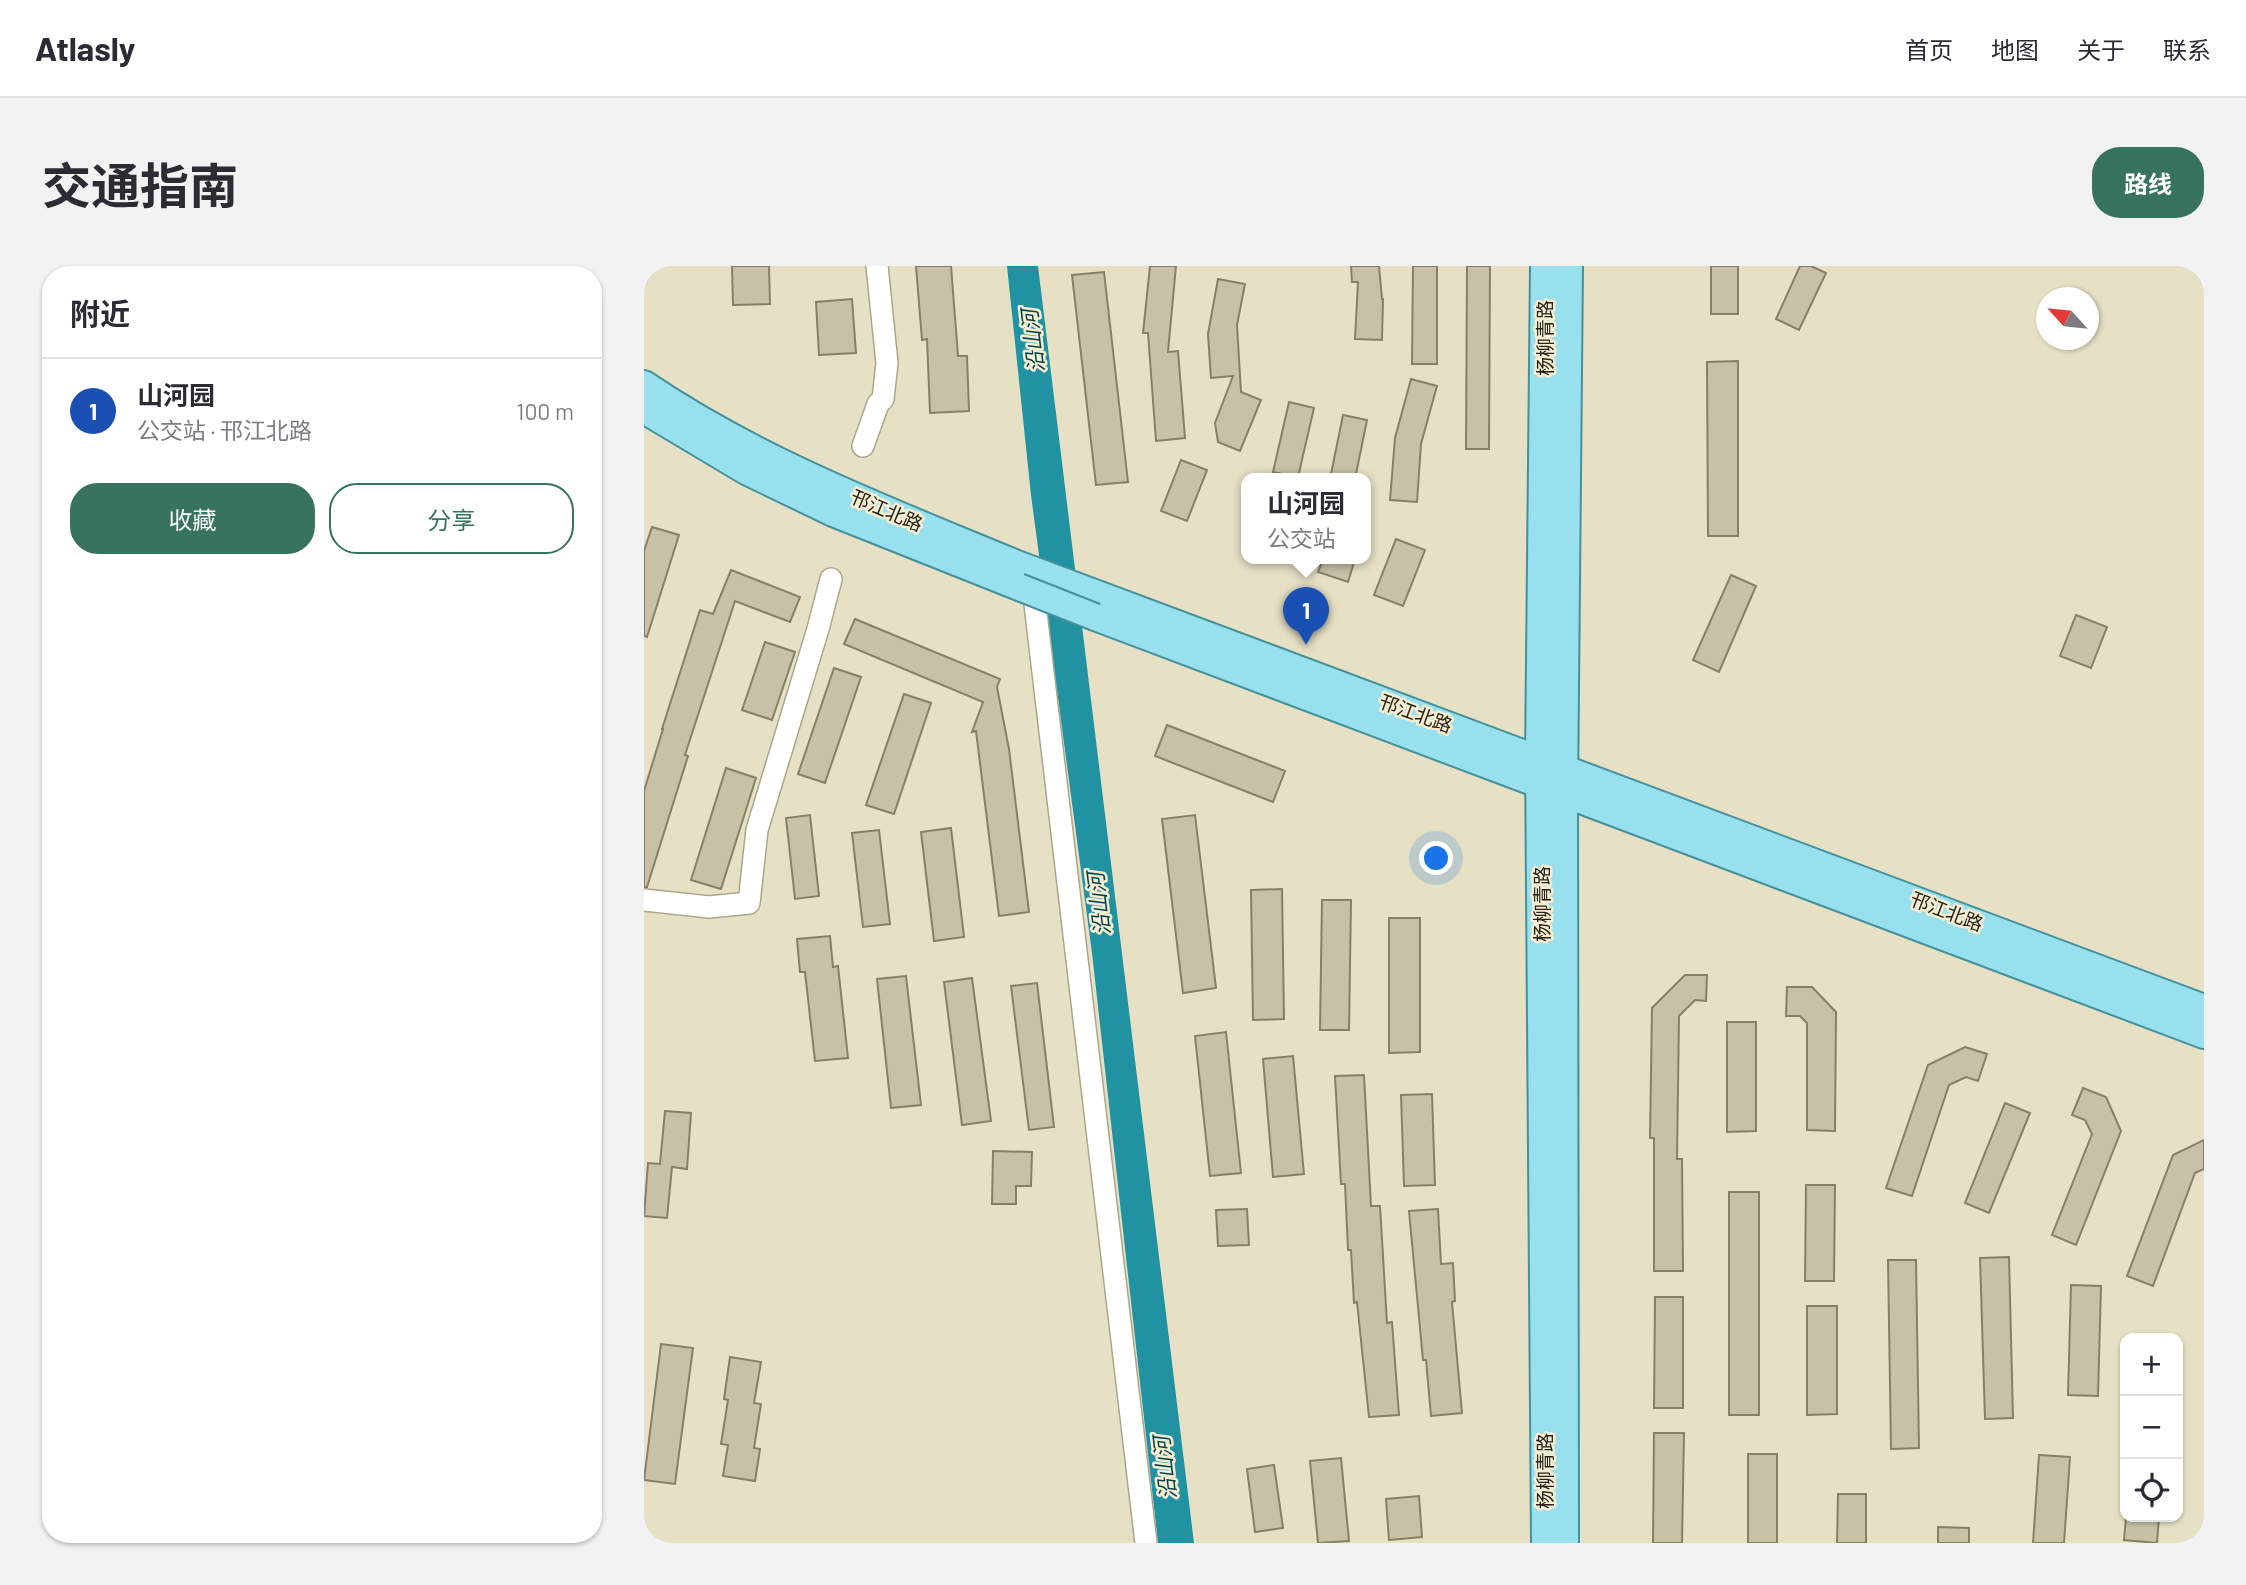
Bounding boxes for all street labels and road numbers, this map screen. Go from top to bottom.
street label: 杨柳青路 [1533,300,1556,376]
street label: 邗江北路 [848,485,926,535]
street label: 邗江北路 [1376,689,1456,737]
street label: 杨柳青路 [1530,866,1553,942]
street label: 邗江北路 [1907,887,1987,935]
street label: 杨柳青路 [1533,1433,1556,1509]

